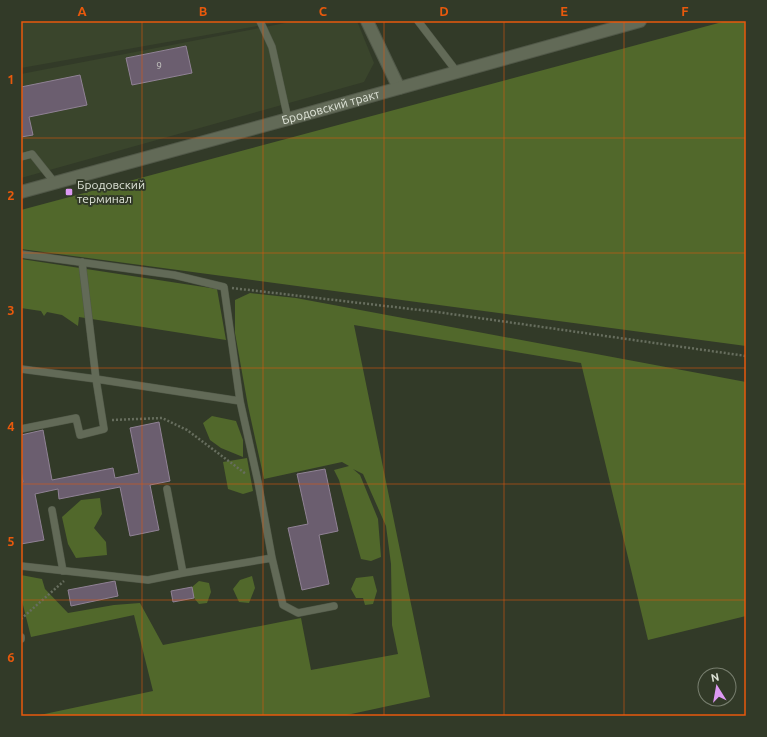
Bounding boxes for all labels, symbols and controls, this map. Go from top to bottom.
text: A [77,4,87,18]
text: B [199,4,208,18]
text: C [319,4,328,18]
text: D [439,4,449,18]
text: E [560,4,568,18]
text: F [681,4,689,18]
house number: 9 [156,60,162,71]
text: 1 [7,72,15,86]
street label: Бродовский тракт [280,87,381,126]
place label: Бродовский терминал [77,178,145,205]
marker: Бродовский терминал [64,187,74,197]
text: 2 [7,188,15,202]
text: 3 [7,303,15,317]
text: 4 [7,419,15,433]
text: 5 [7,534,15,548]
text: 6 [7,650,15,664]
north arrow [697,667,737,707]
text: N [710,671,720,684]

